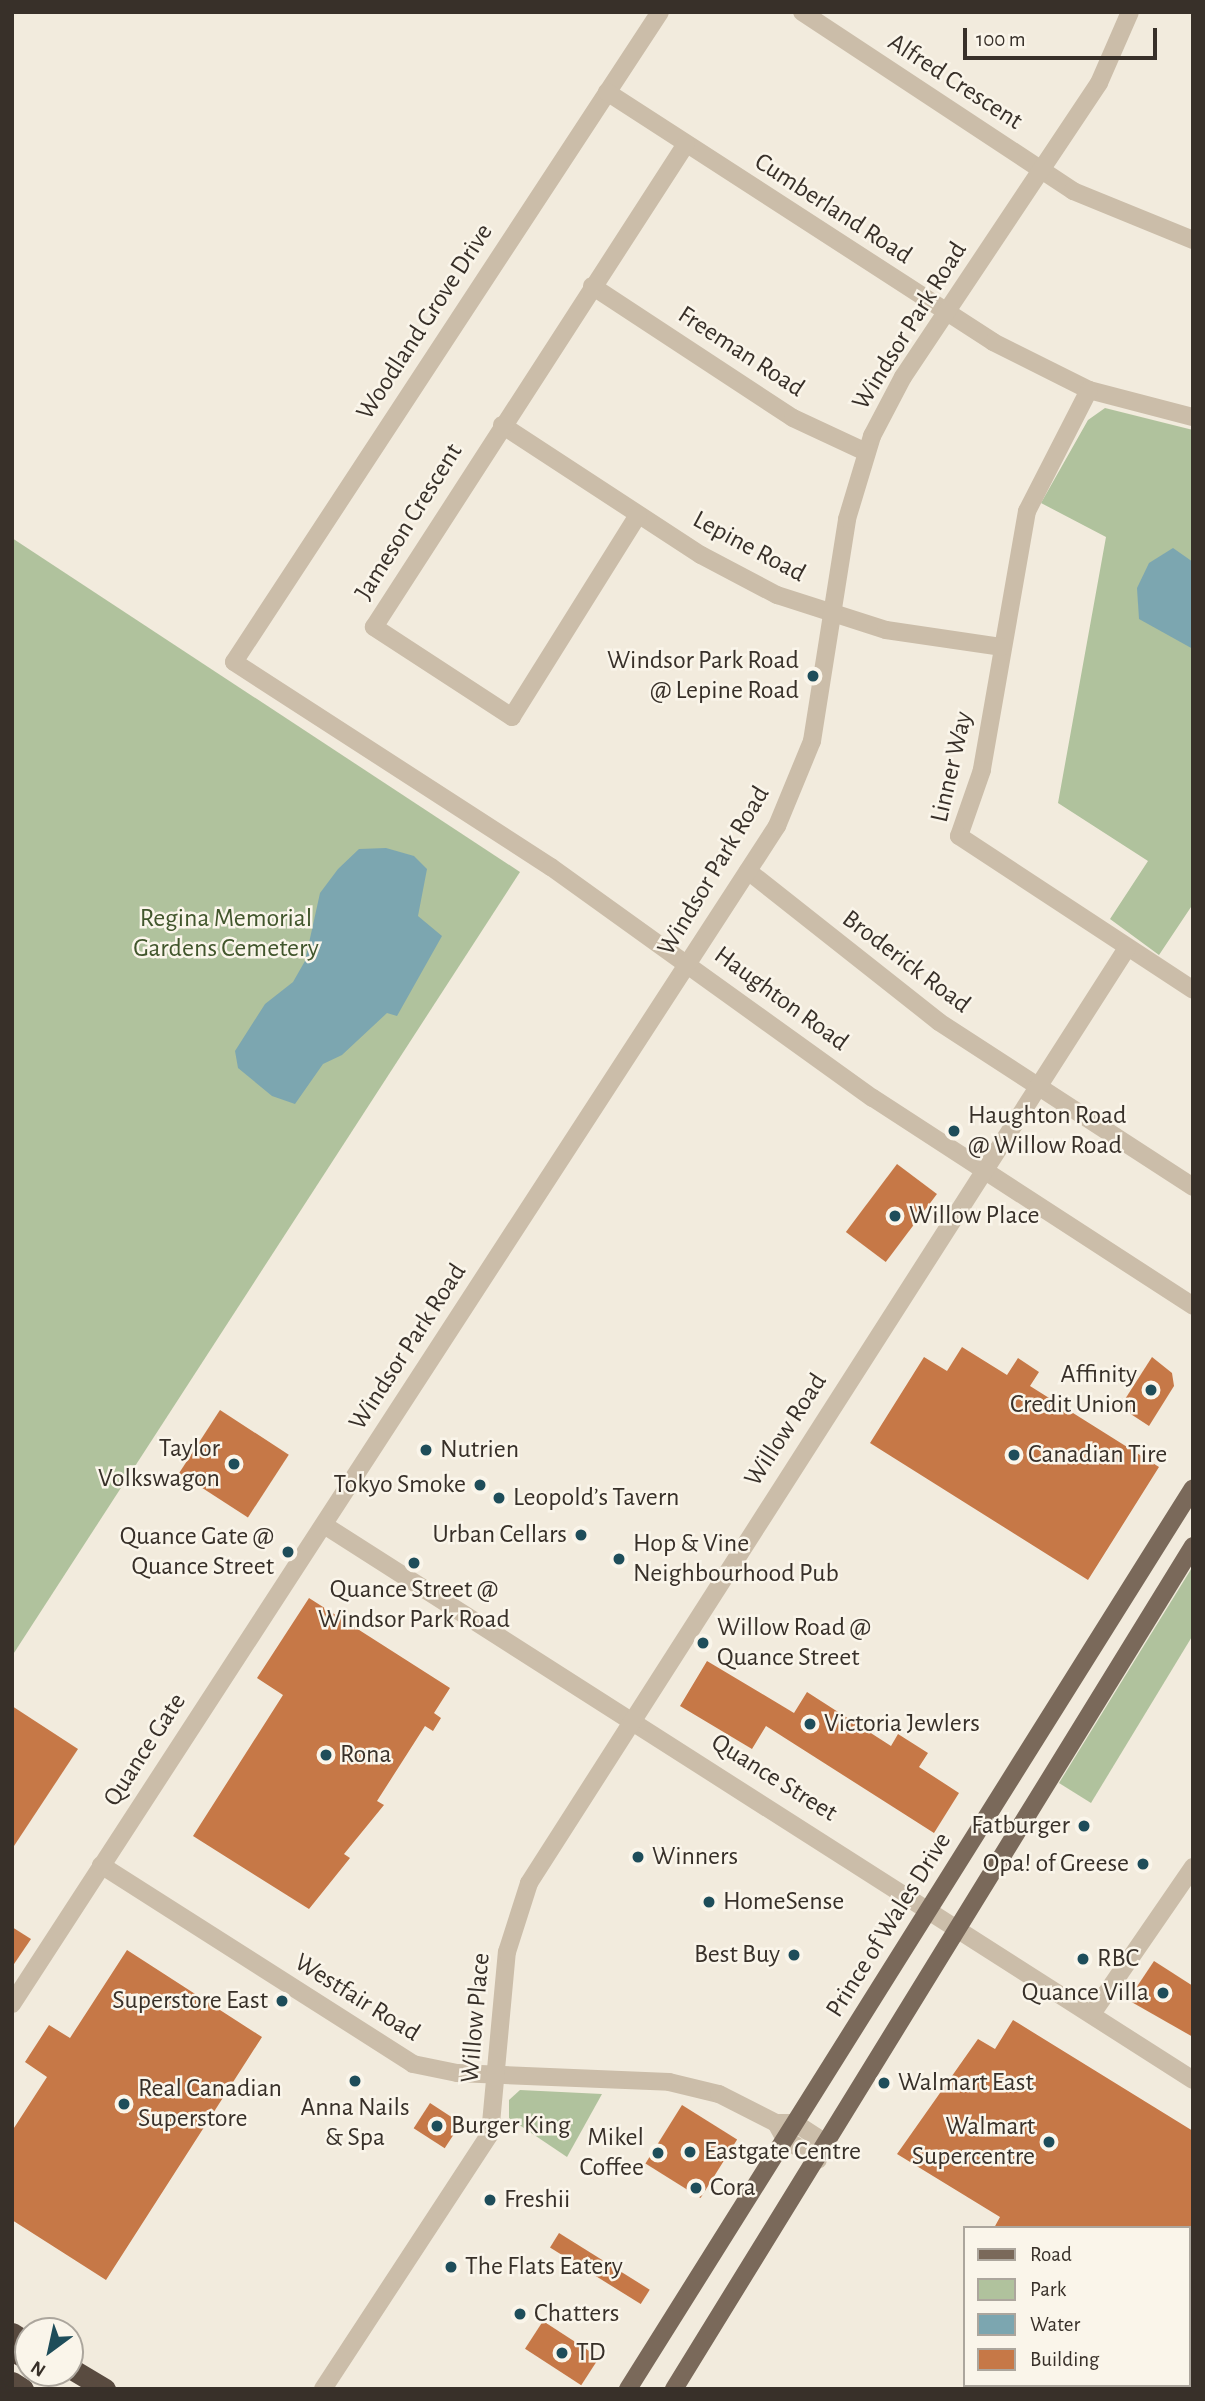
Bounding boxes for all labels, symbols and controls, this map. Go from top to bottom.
scale bar [967,14,1161,58]
street label: Alfred Crescent [882,27,1028,137]
text: 100 m [976,29,1026,50]
street label: Cumberland Road [748,146,918,272]
street label: Woodland Grove Drive [350,218,500,426]
street label: Windsor Park Road [846,236,974,416]
street label: Freeman Road [672,300,810,404]
street label: Jameson Crescent [348,438,470,606]
street label: Lepine Road [687,504,811,590]
place label: Windsor Park Road @ Lepine Road [607,645,799,706]
marker: Windsor Park Road @ Lepine Road [805,668,821,684]
street label: Linner Way [924,708,980,826]
street label: Windsor Park Road [651,781,777,961]
park label: Regina Memorial Gardens Cemetery [133,903,319,964]
street label: Broderick Road [836,904,976,1020]
street label: Haughton Road [708,940,854,1058]
place label: Haughton Road @ Willow Road [968,1100,1127,1162]
marker: Haughton Road @ Willow Road [946,1123,962,1139]
place label: Willow Place [909,1200,1039,1232]
marker: Willow Place [887,1208,903,1224]
street label: Windsor Park Road [343,1258,473,1436]
place label: Affinity Credit Union [1010,1359,1137,1420]
street label: Willow Road [738,1368,834,1492]
marker: Affinity Credit Union [1143,1382,1159,1398]
place label: Taylor Volkswagon [98,1433,220,1494]
place label: Nutrien [440,1434,519,1466]
place label: Canadian Tire [1028,1439,1167,1471]
marker: Nutrien [418,1442,434,1458]
marker: Canadian Tire [1006,1447,1022,1463]
marker: Taylor Volkswagon [226,1456,242,1472]
place label: Tokyo Smoke [334,1469,466,1501]
marker: Tokyo Smoke [472,1477,488,1493]
place label: Leopold’s Tavern [513,1482,679,1514]
marker: Leopold’s Tavern [491,1490,507,1506]
place label: Urban Cellars [432,1519,567,1551]
place label: Quance Gate @ Quance Street [120,1521,274,1582]
marker: Urban Cellars [573,1527,589,1543]
place label: Hop & Vine Neighbourhood Pub [633,1528,839,1590]
marker: Quance Gate @ Quance Street [280,1544,296,1560]
marker: Hop & Vine Neighbourhood Pub [611,1551,627,1567]
marker: Quance Street @ Windsor Park Road [406,1555,422,1571]
place label: Quance Street @ Windsor Park Road [318,1574,510,1636]
place label: Willow Road @ Quance Street [717,1612,871,1674]
marker: Willow Road @ Quance Street [695,1635,711,1651]
street label: Quance Gate [97,1688,193,1812]
place label: Victoria Jewlers [824,1708,980,1740]
marker: Victoria Jewlers [802,1716,818,1732]
street label: Quance Street [705,1727,843,1829]
place label: Rona [340,1739,391,1771]
marker: Rona [318,1747,334,1763]
place label: Fatburger [971,1810,1070,1842]
marker: Fatburger [1076,1818,1092,1834]
street label: Prince of Wales Drive [820,1827,958,2023]
place label: Winners [652,1841,738,1873]
place label: Opa! of Greese [983,1848,1129,1880]
marker: Winners [630,1849,646,1865]
marker: Opa! of Greese [1135,1856,1151,1872]
place label: HomeSense [723,1886,844,1918]
marker: HomeSense [701,1894,717,1910]
place label: Best Buy [694,1939,780,1971]
place label: RBC [1097,1943,1139,1975]
street label: Westfair Road [288,1947,426,2049]
marker: Best Buy [786,1947,802,1963]
marker: RBC [1075,1951,1091,1967]
street label: Willow Place [455,1952,497,2084]
place label: Quance Villa [1022,1977,1149,2009]
place label: Superstore East [112,1985,268,2017]
marker: Quance Villa [1155,1985,1171,2001]
marker: Superstore East [274,1993,290,2009]
place label: Walmart East [898,2067,1034,2099]
place label: Real Canadian Superstore [138,2073,282,2134]
marker: Anna Nails & Spa [347,2073,363,2089]
marker: Walmart East [876,2075,892,2091]
place label: Anna Nails & Spa [300,2092,410,2154]
marker: Real Canadian Superstore [116,2096,132,2112]
place label: Burger King [451,2110,570,2142]
place label: Walmart Supercentre [912,2111,1035,2172]
marker: Burger King [429,2118,445,2134]
place label: Mikel Coffee [580,2122,644,2184]
marker: Walmart Supercentre [1041,2134,1057,2150]
place label: Eastgate Centre [704,2136,861,2168]
marker: Eastgate Centre [682,2144,698,2160]
marker: Mikel Coffee [650,2145,666,2161]
place label: Cora [710,2172,756,2204]
marker: Cora [688,2180,704,2196]
place label: Freshii [504,2184,570,2216]
marker: Freshii [482,2192,498,2208]
legend [964,2226,1191,2387]
text: Road [1030,2244,1072,2265]
place label: The Flats Eatery [465,2251,623,2283]
marker: The Flats Eatery [443,2259,459,2275]
text: Park [1030,2279,1066,2300]
place label: Chatters [534,2298,619,2330]
marker: Chatters [512,2306,528,2322]
text: Water [1030,2314,1080,2335]
north arrow [14,2317,84,2387]
place label: TD [576,2337,606,2369]
marker: TD [554,2345,570,2361]
text: Building [1030,2349,1099,2370]
text: N [28,2357,49,2380]

